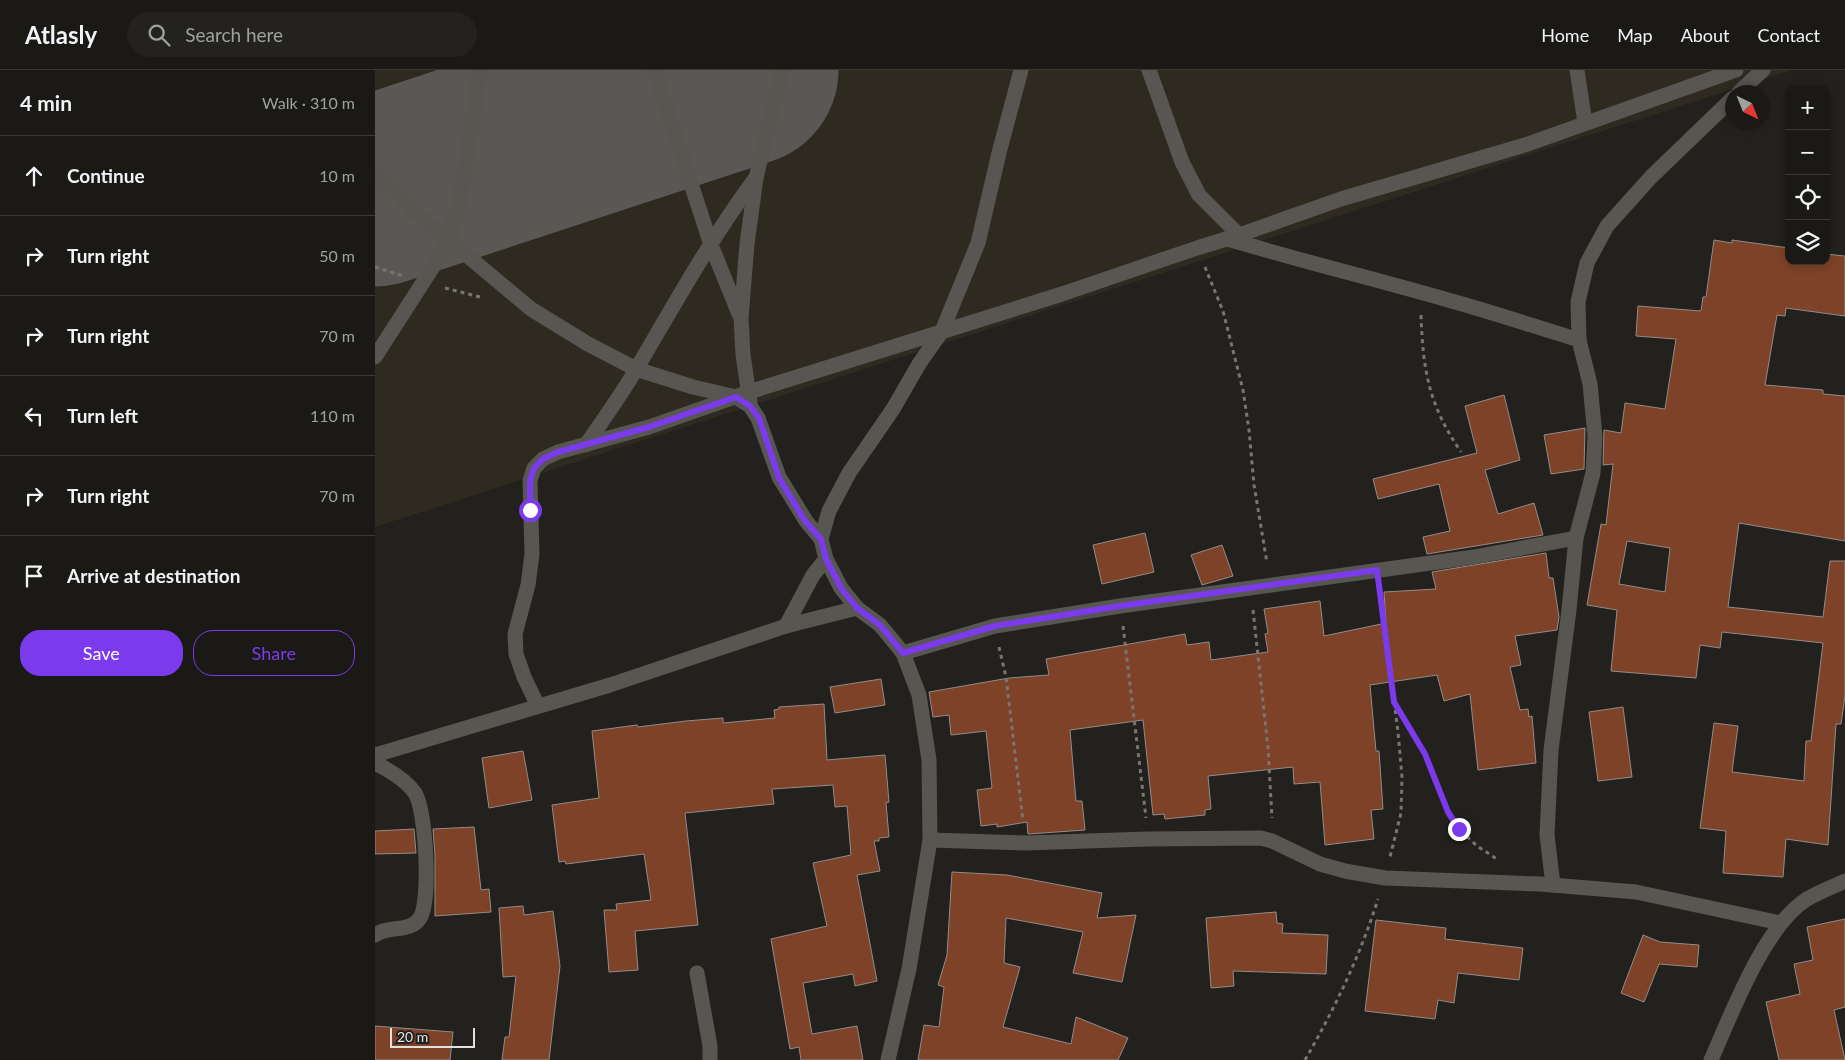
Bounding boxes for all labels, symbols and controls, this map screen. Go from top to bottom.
search box [127,12,477,57]
text: Atlasly [25,20,97,49]
icon: search [145,21,173,49]
text: Search here [185,23,283,46]
text: Home [1541,24,1589,46]
text: Map [1617,24,1653,46]
text: About [1681,24,1730,46]
text: Contact [1758,24,1820,46]
north arrow [1725,85,1770,130]
map controls [1785,85,1830,265]
button: + [1785,85,1830,130]
text: 4 min [20,90,72,115]
text: Walk · 310 m [262,93,355,112]
button: − [1785,130,1830,175]
icon: ahead [20,162,48,190]
text: Continue [67,164,145,187]
text: 10 m [319,166,355,185]
button: locate [1785,175,1830,220]
button: layers [1785,220,1830,265]
icon: right [20,242,48,270]
text: Turn right [67,244,149,267]
text: 50 m [319,246,355,265]
icon: right [20,322,48,350]
text: Turn right [67,324,149,347]
text: 70 m [319,326,355,345]
icon: left [20,402,48,430]
text: Turn left [67,404,138,427]
text: 110 m [310,406,355,425]
icon: right [20,482,48,510]
text: Turn right [67,484,149,507]
text: 70 m [319,486,355,505]
route start [519,499,542,522]
icon: arrive [20,562,48,590]
text: Arrive at destination [67,564,240,587]
button: Save [20,630,183,676]
button: Share [193,630,355,676]
route end [1448,818,1471,841]
scale bar [390,1025,475,1048]
text: 20 m [397,1028,428,1045]

